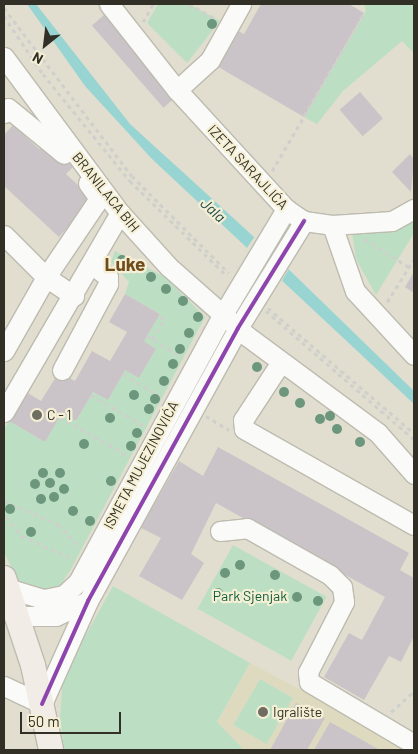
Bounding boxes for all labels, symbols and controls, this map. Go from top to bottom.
north arrow [20,20,70,70]
text: N [29,49,46,68]
street label: IZETA SARAJLIĆA [205,121,291,213]
street label: BRANILACA BIH [69,149,143,235]
water label: Jala [197,194,229,226]
district label: Luke [105,253,145,275]
street label: ISMETA MUJEZINOVIĆA [100,398,182,532]
place label: C - 1 [47,407,72,423]
marker: C - 1 [31,409,43,421]
park label: Park Sjenjak [213,588,287,604]
scale bar [22,702,124,734]
place label: Igralište [273,704,322,720]
marker: Igralište [257,706,269,718]
text: 50 m [28,712,60,730]

